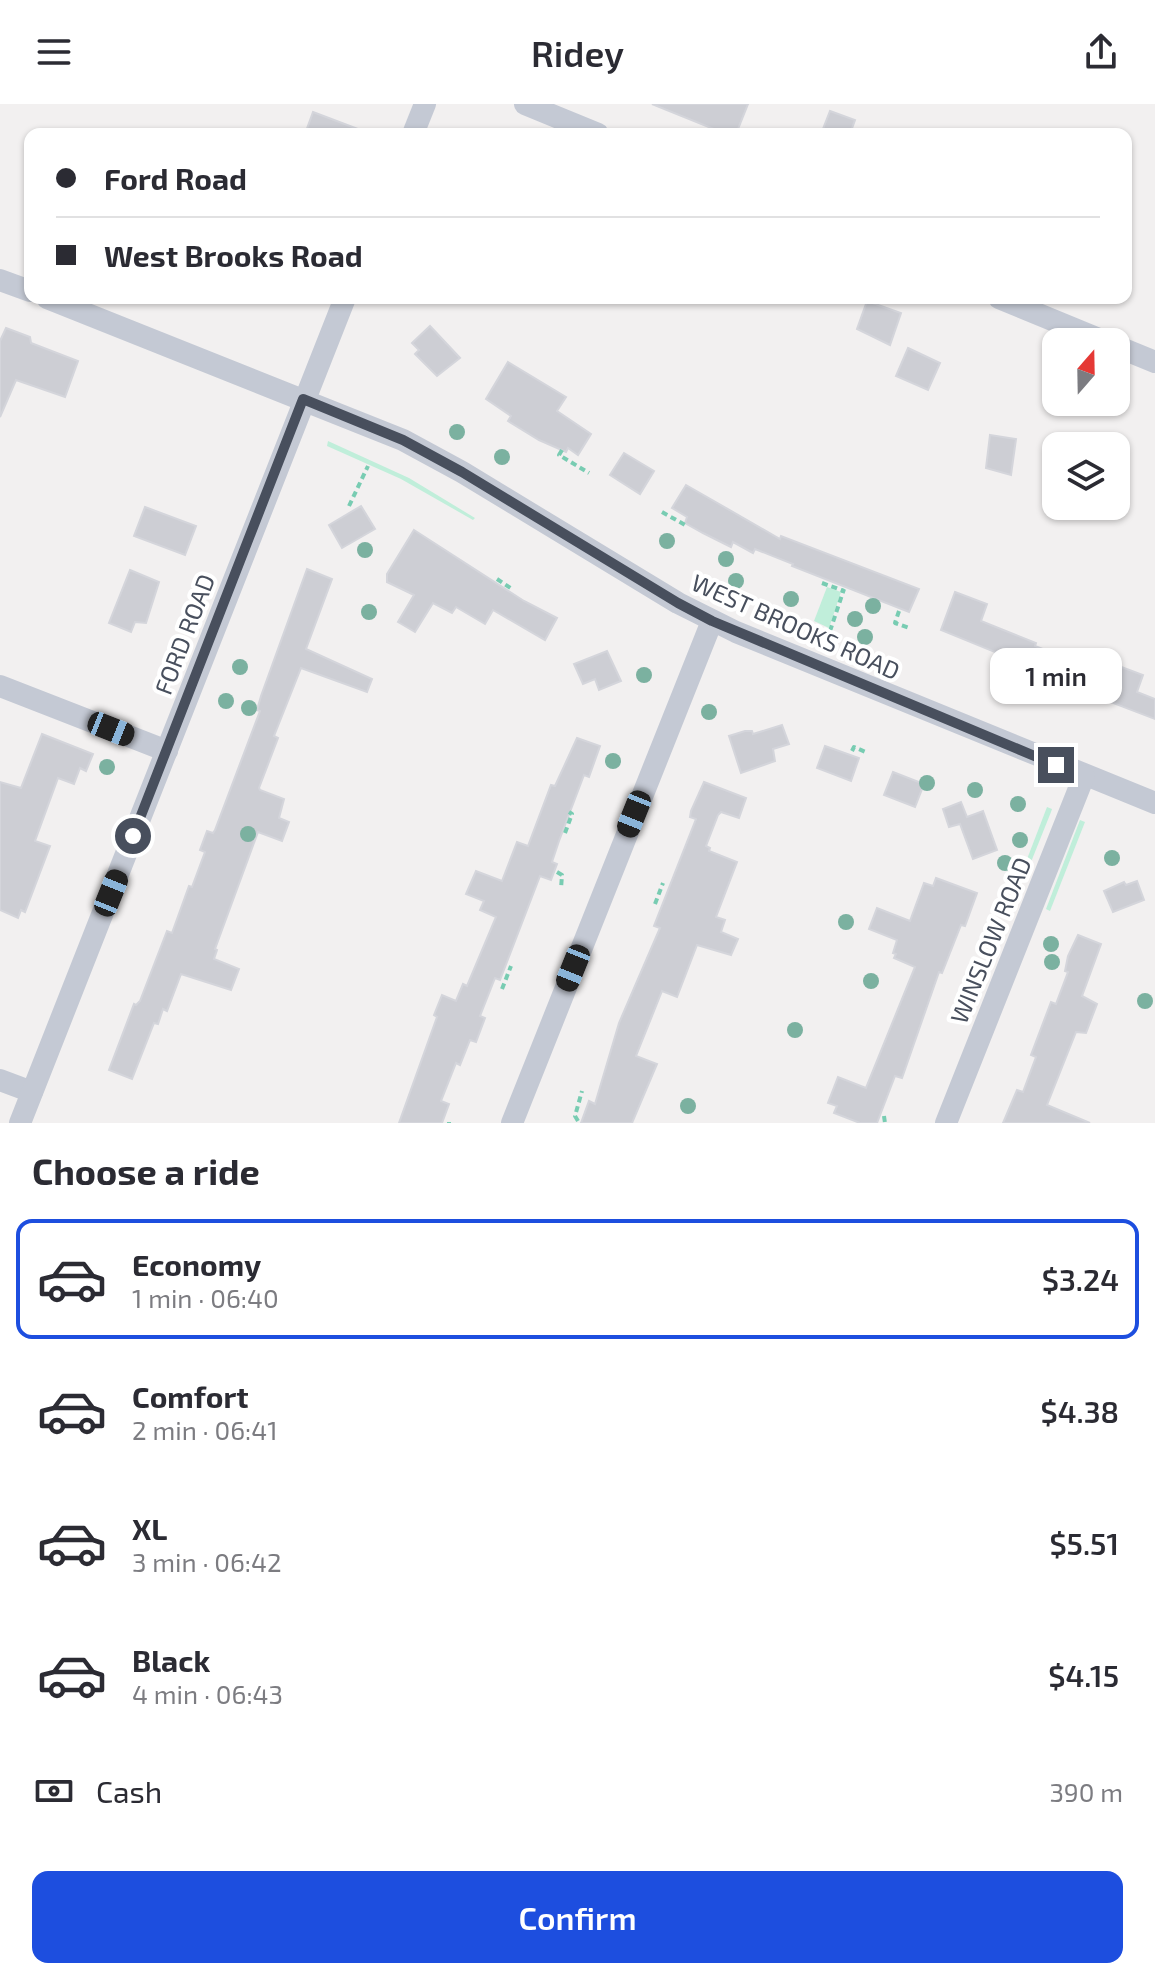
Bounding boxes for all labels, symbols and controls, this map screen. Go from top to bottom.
icon: menu [32,30,76,74]
icon: share [1079,30,1123,74]
text: Ridey [531,31,624,74]
text: Ford Road [104,160,247,196]
text: West Brooks Road [104,237,363,273]
north arrow [1042,328,1130,416]
map controls [1042,328,1130,520]
button: layers [1042,432,1130,520]
street label: WEST BROOKS ROAD [687,567,905,685]
street label: FORD ROAD [148,570,220,698]
callout: 1 min [990,649,1122,705]
text: 1 min [1025,660,1087,691]
car [84,709,138,749]
route end [1038,747,1074,783]
car [614,787,654,841]
route start [115,818,151,854]
street label: WINSLOW ROAD [943,853,1037,1027]
car [91,866,131,920]
car [553,941,593,995]
text: Choose a ride [32,1149,260,1192]
icon: car [36,1243,108,1315]
text: Economy [132,1246,261,1282]
text: $3.24 [1042,1261,1119,1297]
text: 1 min · 06:40 [132,1282,279,1313]
icon: car [36,1375,108,1447]
text: Comfort [132,1378,249,1414]
text: $4.38 [1040,1393,1119,1429]
text: 2 min · 06:41 [132,1414,278,1445]
icon: car [36,1507,108,1579]
text: XL [132,1510,167,1546]
text: $5.51 [1049,1525,1119,1561]
text: 3 min · 06:42 [132,1546,282,1577]
icon: car [36,1639,108,1711]
text: Black [132,1642,210,1678]
text: $4.15 [1048,1657,1119,1693]
text: 4 min · 06:43 [132,1678,283,1709]
icon: cash [32,1769,76,1813]
text: Cash [96,1773,162,1809]
text: 390 m [1049,1776,1123,1807]
button: Confirm [32,1871,1123,1963]

